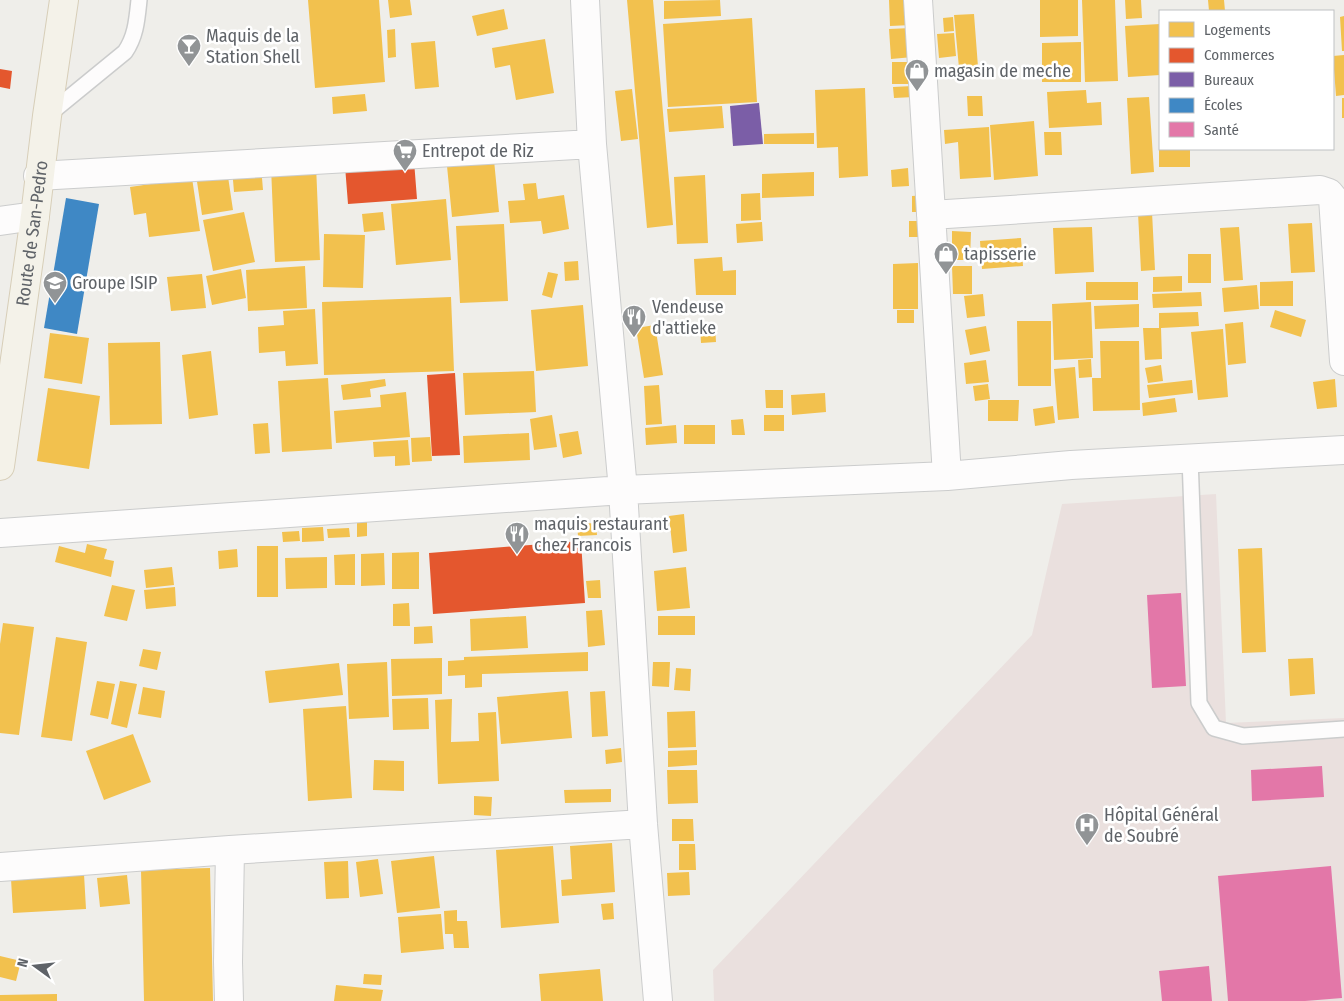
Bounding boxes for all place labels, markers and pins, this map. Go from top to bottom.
place label: Maquis de la Station Shell [206,25,300,68]
bar icon: Maquis de la Station Shell [176,33,202,67]
shop icon: magasin de meche [904,58,930,92]
place label: magasin de meche [934,60,1071,82]
supermarket icon: Entrepot de Riz [392,138,418,172]
place label: Entrepot de Riz [422,140,534,162]
shop icon: tapisserie [933,241,959,275]
place label: tapisserie [964,243,1037,265]
school or university icon: Groupe ISIP [42,270,68,304]
place label: Groupe ISIP [72,272,157,294]
place label: Vendeuse d'attieke [652,296,724,339]
restaurant icon: Vendeuse d'attieke [621,304,647,338]
place label: maquis restaurant chez Francois [534,513,669,556]
restaurant icon: maquis restaurant chez Francois [504,521,530,555]
place label: Hôpital Général de Soubré [1104,804,1219,847]
hospital icon: Hôpital Général de Soubré [1074,812,1100,846]

